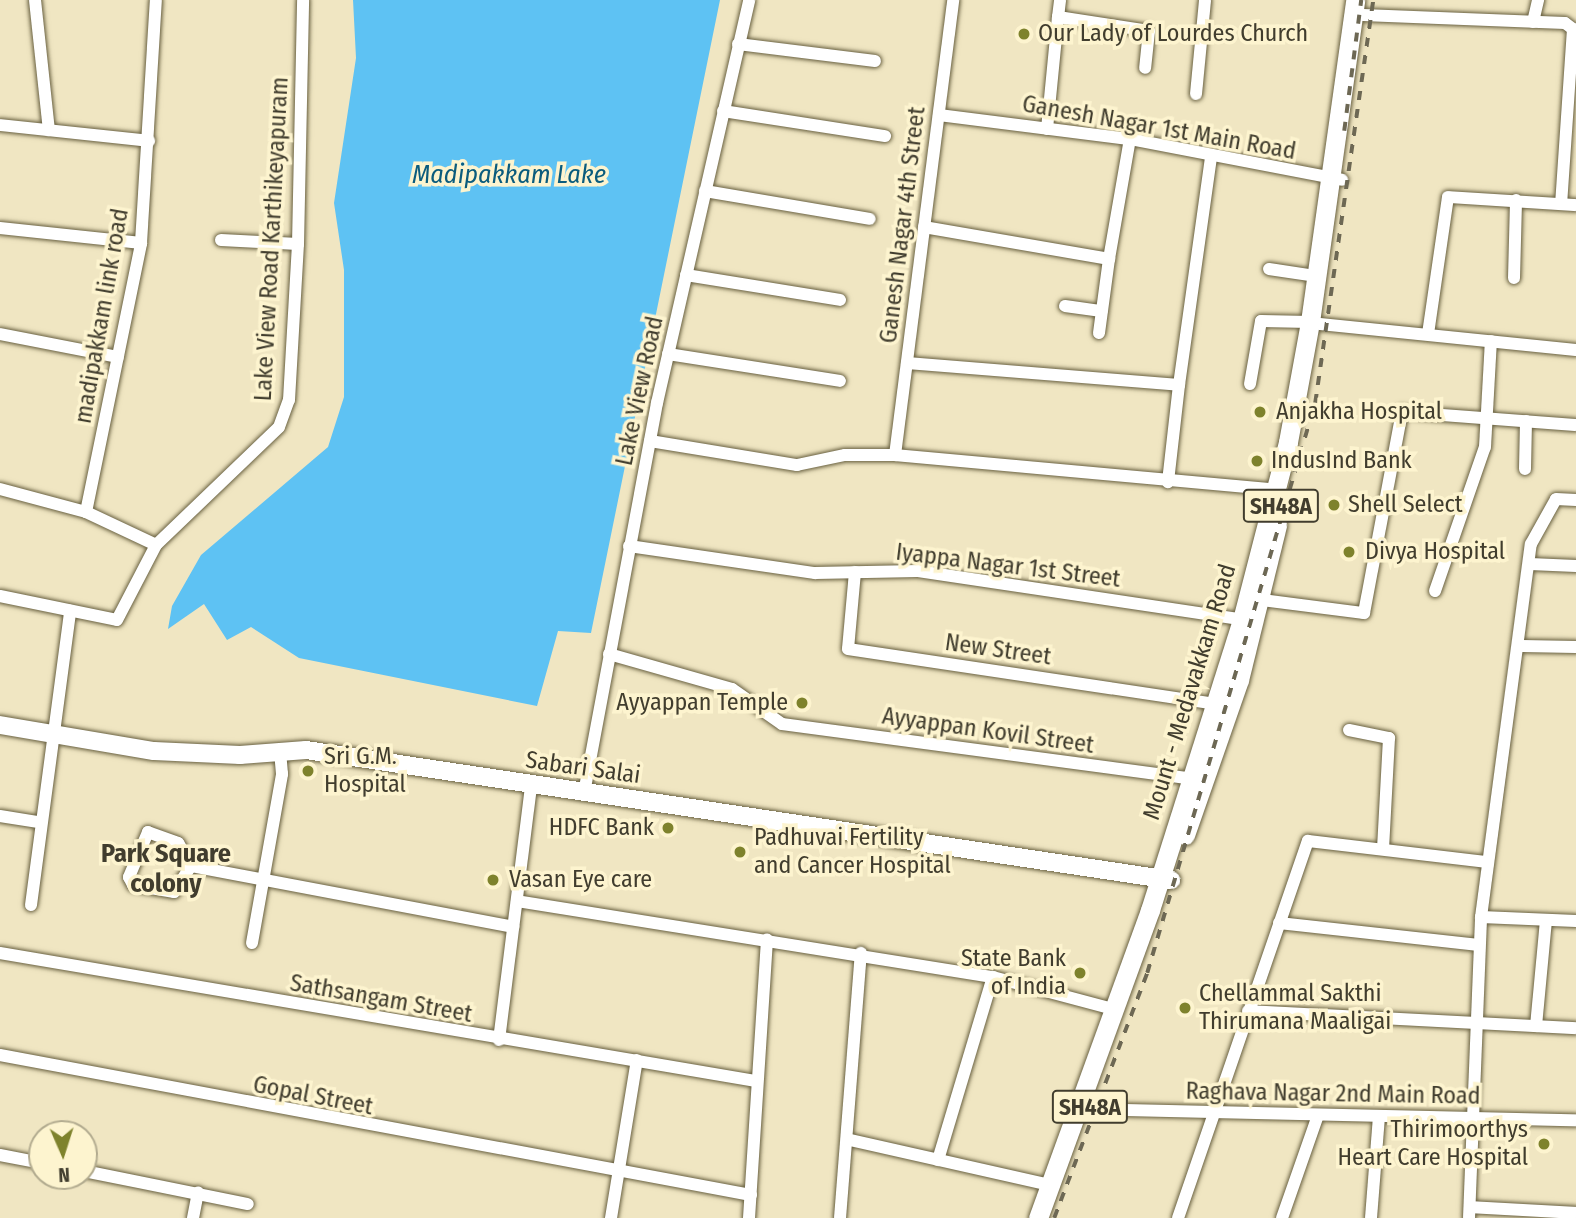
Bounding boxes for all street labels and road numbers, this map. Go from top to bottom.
street label: Lake View Road Karthikeyapuram [249,76,295,402]
street label: Ganesh Nagar 1st Main Road [1020,90,1298,166]
street label: Ganesh Nagar 4th Street [874,105,932,345]
street label: madipakkam link road [69,206,135,426]
street label: Lake View Road [610,314,670,468]
road number: SH48A [1242,486,1320,526]
street label: Iyappa Nagar 1st Street [894,538,1122,594]
street label: Mount - Medavakkam Road [1137,561,1243,823]
street label: New Street [943,628,1053,672]
street label: Ayyappan Kovil Street [880,702,1096,760]
street label: Sabari Salai [524,746,642,790]
street label: Sathsangam Street [288,969,474,1029]
street label: Gopal Street [251,1070,375,1122]
street label: Raghava Nagar 2nd Main Road [1185,1077,1481,1111]
road number: SH48A [1052,1088,1128,1126]

